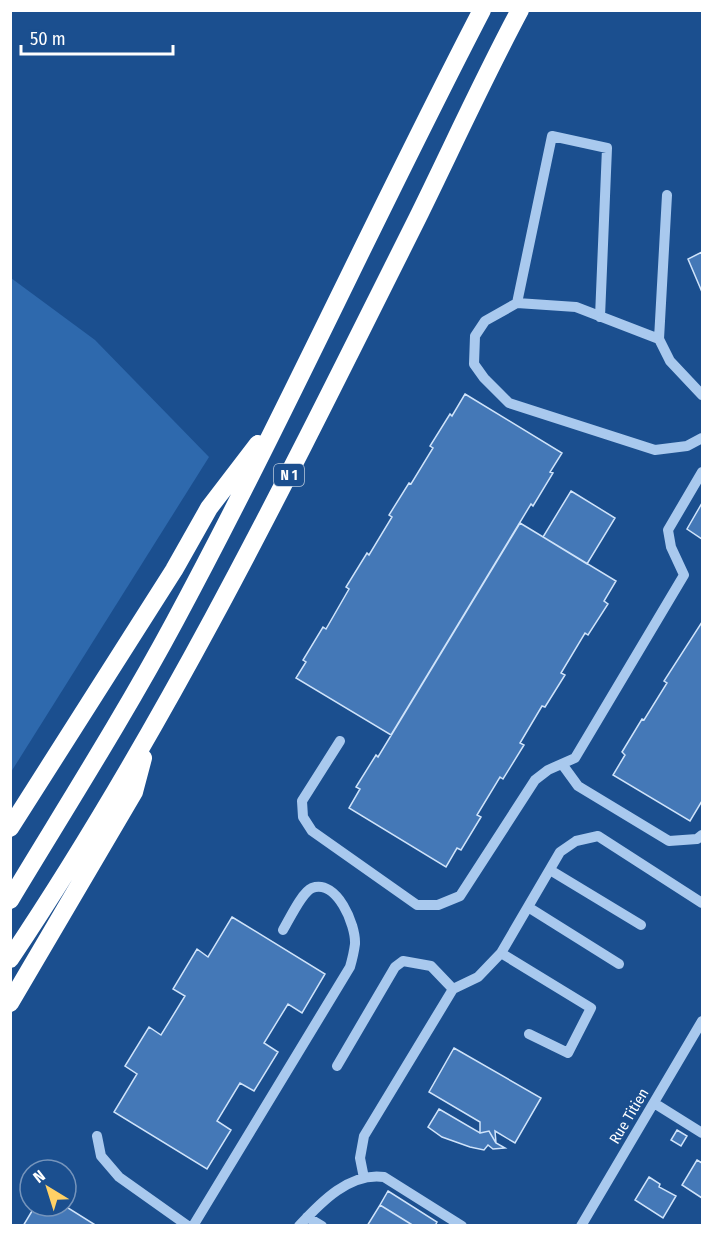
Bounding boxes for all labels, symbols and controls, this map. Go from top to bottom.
scale bar [21,18,172,56]
text: 50 m [30,28,66,50]
road number: N 1 [274,464,304,486]
street label: Rue Titien [605,1085,653,1147]
north arrow [18,1158,78,1218]
text: N [29,1166,49,1187]

